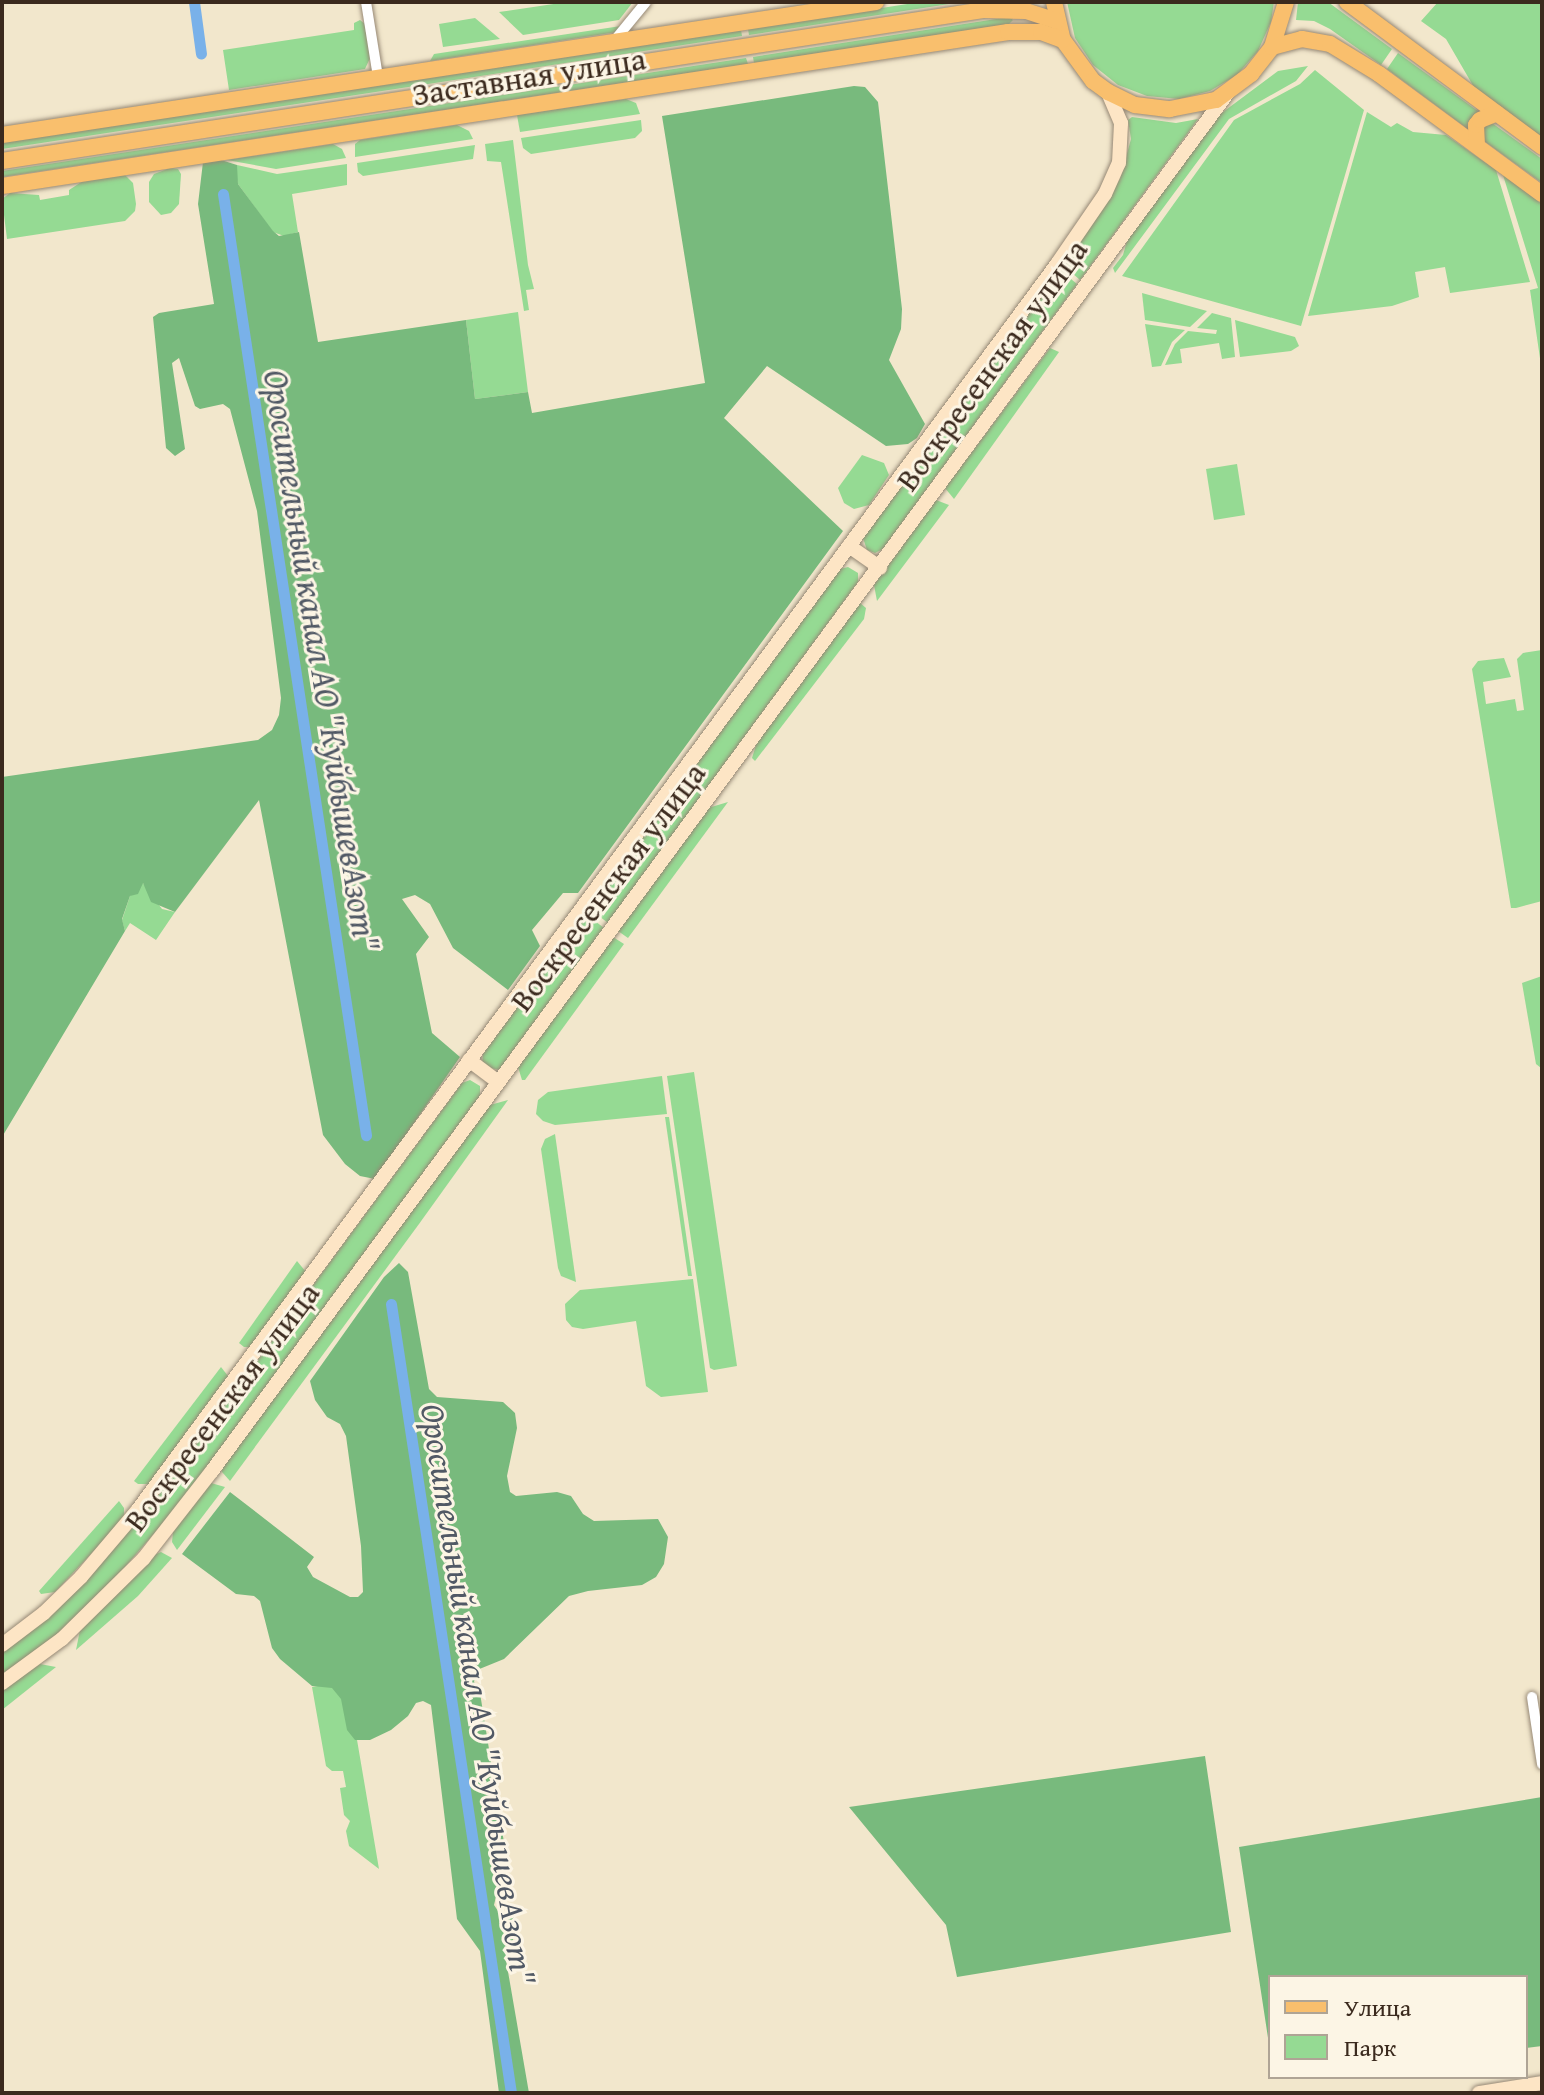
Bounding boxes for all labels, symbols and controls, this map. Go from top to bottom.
street label: Заставная улица [410,40,648,114]
street label: Воскресенская улица [888,232,1096,498]
water label: Оросительный канал АО "КуйбышевАзот" [256,367,388,953]
street label: Воскресенская улица [502,755,714,1019]
street label: Воскресенская улица [116,1275,328,1539]
water label: Оросительный канал АО "КуйбышевАзот" [413,1401,545,1987]
legend [1268,1975,1528,2079]
text: Улица [1344,1990,1411,2025]
text: Парк [1344,2030,1396,2065]

